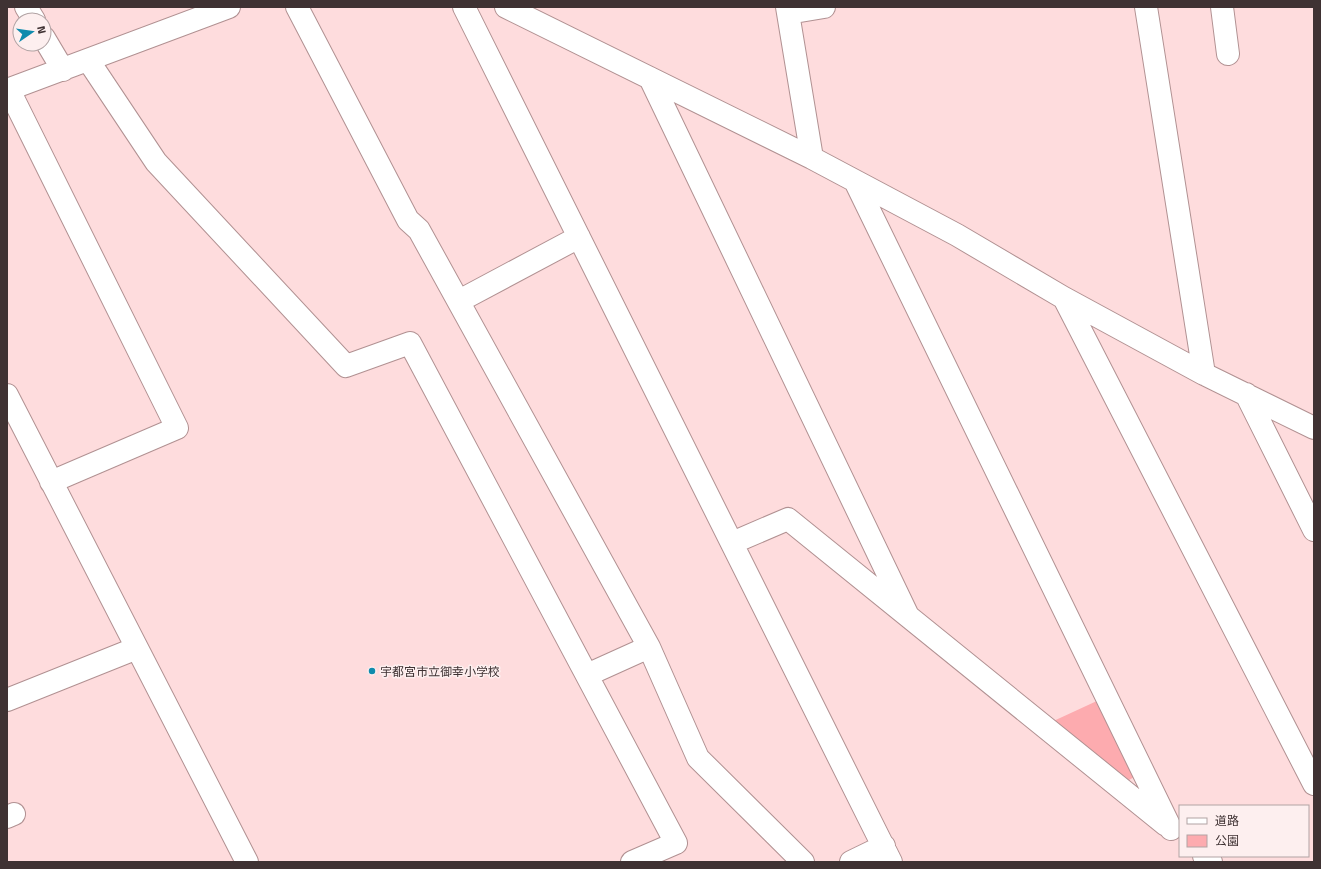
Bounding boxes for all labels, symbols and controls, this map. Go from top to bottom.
north arrow [12,12,52,52]
text: N [33,24,50,35]
place label: 宇都宮市立御幸小学校 [380,662,500,681]
marker: 宇都宮市立御幸小学校 [367,666,377,676]
legend [1179,805,1309,857]
text: 道路 [1215,811,1239,830]
text: 公園 [1215,831,1239,850]

